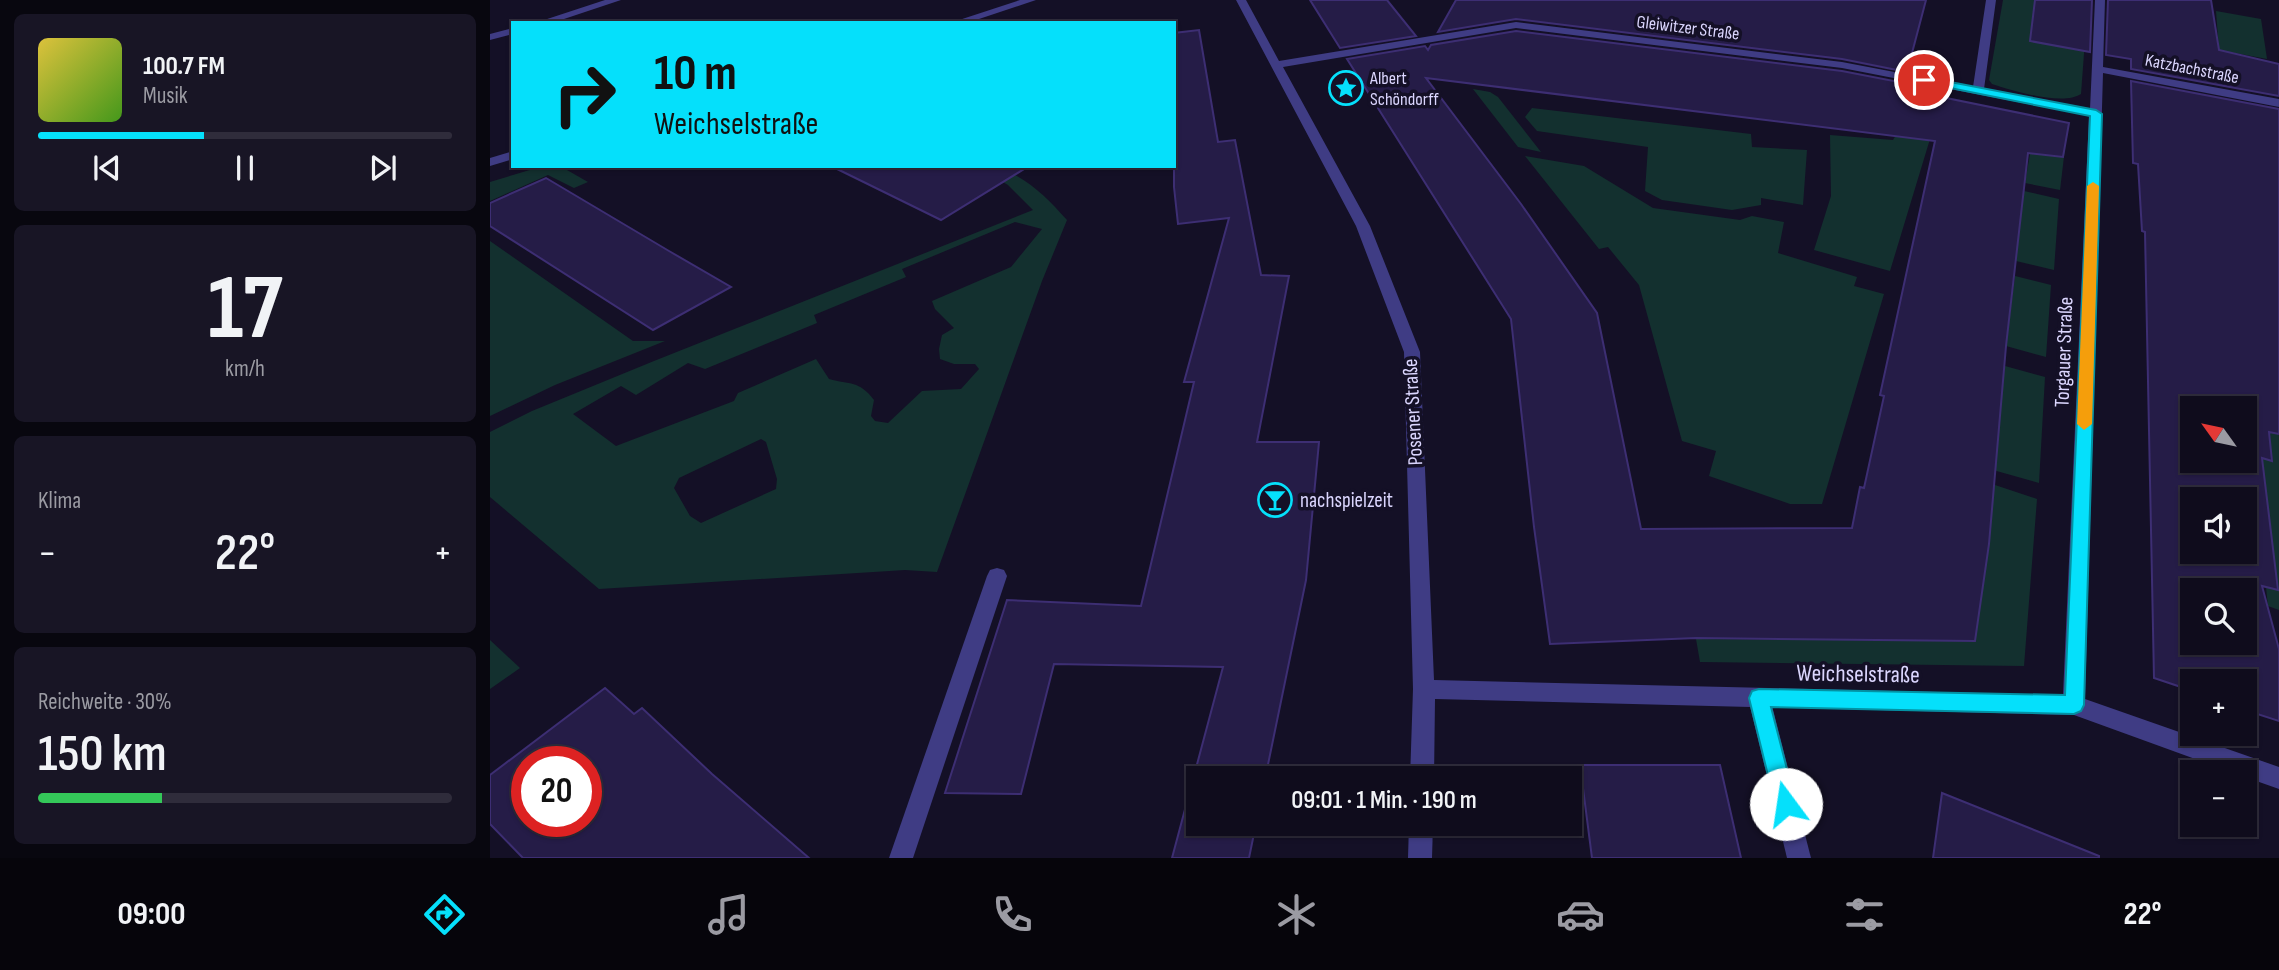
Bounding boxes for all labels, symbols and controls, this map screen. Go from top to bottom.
street label: Gleiwitzer Straße [1635,11,1741,45]
text: 10 m [654,45,737,104]
icon: right [539,49,630,140]
pin [1894,50,1954,110]
street label: Katzbachstraße [2143,50,2241,88]
text: 100.7 FM [143,51,225,82]
icon: arrive [1905,61,1943,99]
place label: Albert Schöndorff [1369,68,1439,110]
place icon: Albert Schöndorff [1327,69,1365,107]
text: Musik [143,82,188,110]
text: Weichselstraße [654,105,818,144]
icon: previous [88,149,126,187]
icon: pause [226,149,264,187]
icon: next [364,149,402,187]
text: 17 [208,255,282,364]
street label: Torgauer Straße [2050,296,2078,408]
text: km/h [225,355,265,383]
street label: Posener Straße [1398,358,1428,466]
north arrow [2180,396,2258,472]
map controls [2180,396,2257,837]
bar icon: nachspielzeit [1256,481,1294,519]
text: Klima [38,487,81,515]
button: sound [2180,487,2257,564]
place label: nachspielzeit [1300,488,1393,513]
text: 22° [215,522,275,585]
text: − [38,531,57,576]
text: + [433,531,452,576]
button: search [2180,578,2257,655]
street label: Weichselstraße [1796,658,1920,690]
button: + [2180,669,2257,746]
text: Reichweite · 30% [38,688,172,716]
text: 150 km [38,723,167,786]
speed limit sign: 20 [511,746,602,837]
button: − [2180,760,2257,837]
position arrow [1749,767,1823,841]
text: 09:01 · 1 Min. · 190 m [1291,785,1477,816]
icon: directions [420,890,469,939]
icon: music [704,890,753,939]
icon: phone [988,890,1037,939]
icon: climate [1272,890,1321,939]
icon: car [1556,890,1605,939]
icon: filters [1840,890,1889,939]
text: 09:00 [117,895,185,934]
text: 22° [2123,895,2162,934]

